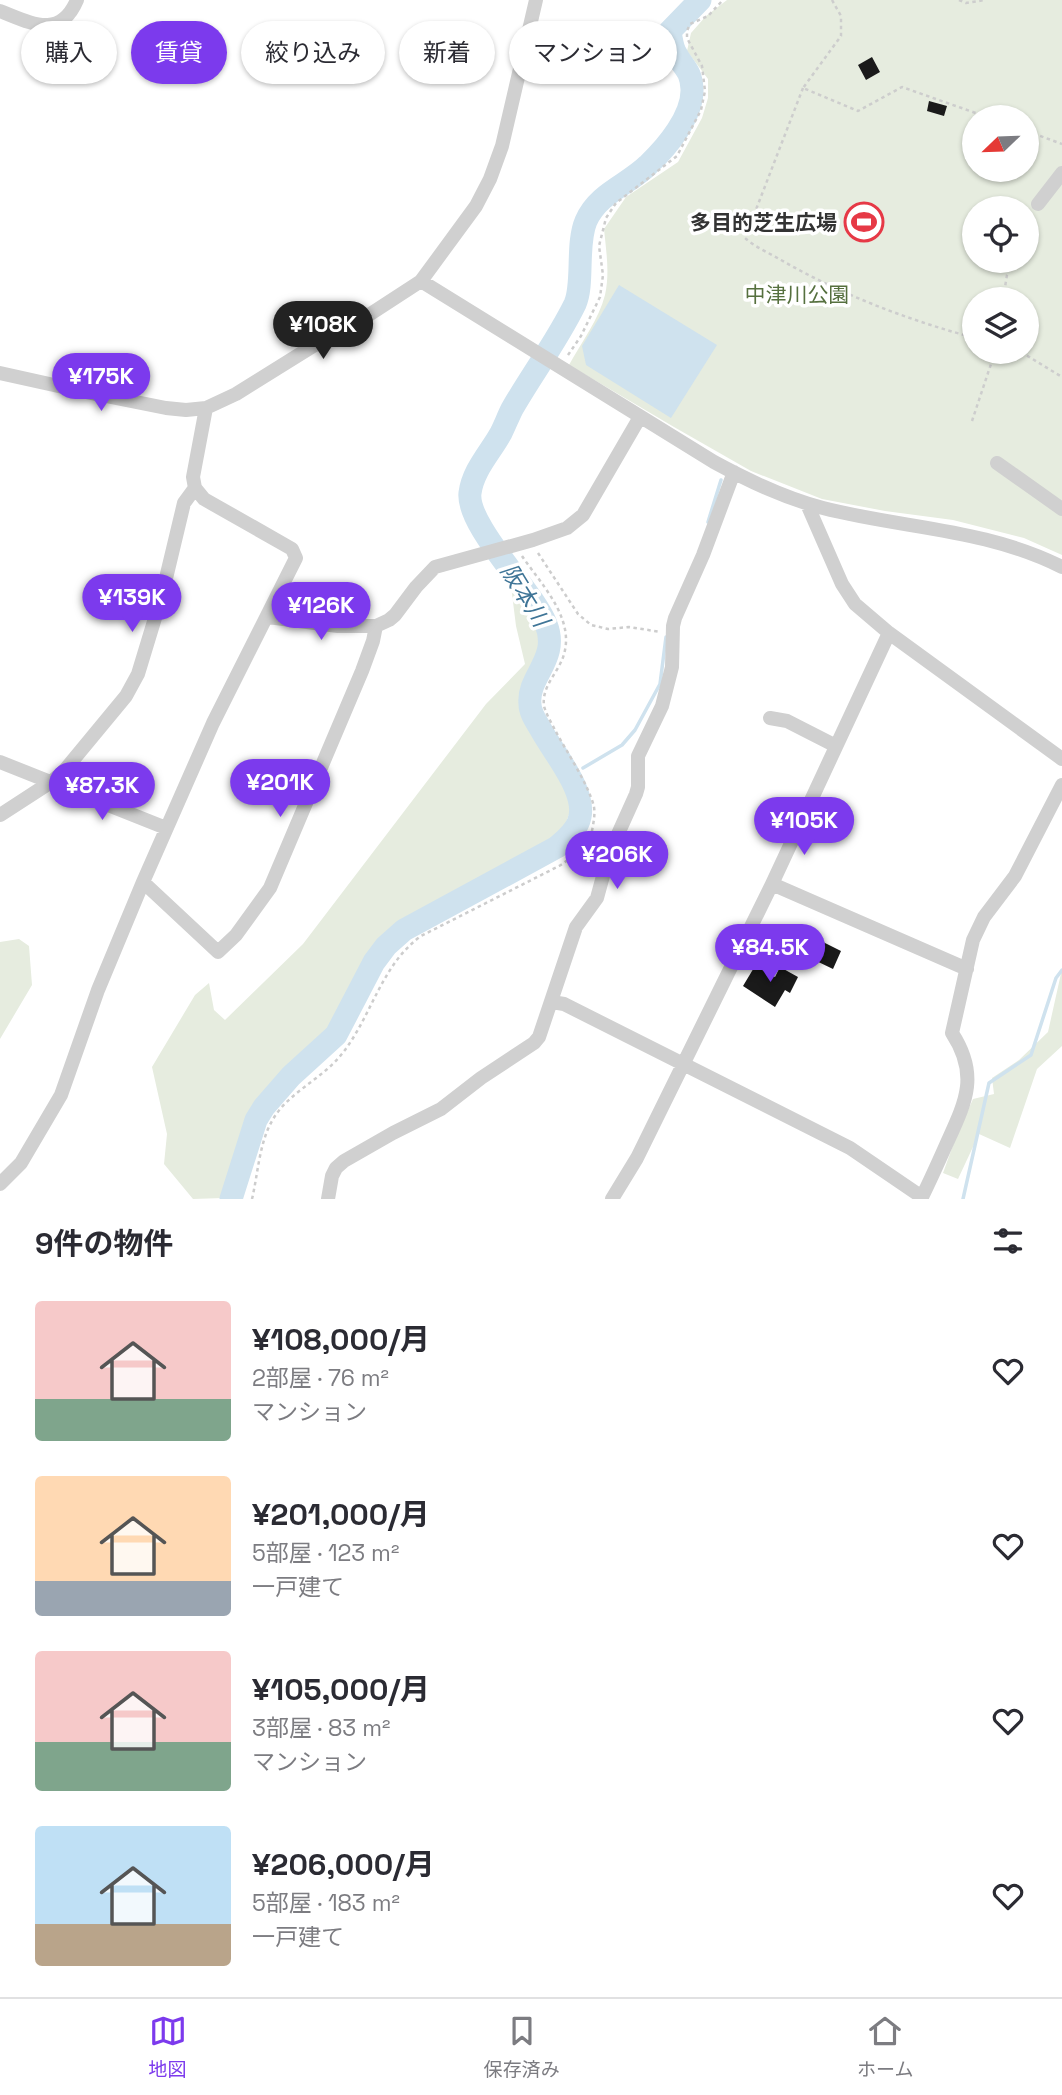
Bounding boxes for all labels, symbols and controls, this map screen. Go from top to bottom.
chip: 購入 [21,21,117,84]
chip: 賃貸 [131,21,227,84]
chip: 絞り込み [241,21,385,84]
chip: 新着 [399,21,495,84]
chip: マンション [509,21,677,84]
north arrow [962,105,1040,182]
map controls [962,105,1039,364]
button: locate [962,196,1039,273]
sports icon: 多目的芝生広場 [843,201,885,243]
place label: 多目的芝生広場 [690,209,837,236]
park label: 中津川公園 [745,281,850,308]
button: layers [962,287,1039,364]
pin: ¥108K [274,302,372,361]
text: ¥108K [289,309,357,339]
pin: ¥175K [52,354,150,413]
text: ¥175K [68,361,134,391]
water label: 阪本川 [494,558,558,635]
pin: ¥139K [83,574,181,634]
text: ¥139K [98,582,166,612]
pin: ¥126K [272,582,370,642]
text: ¥126K [288,590,354,620]
pin: ¥201K [231,760,329,819]
pin: ¥87.3K [45,762,159,822]
text: ¥201K [246,767,314,797]
text: ¥87.3K [65,770,139,800]
pin: ¥105K [755,798,853,857]
text: ¥105K [770,805,838,835]
pin: ¥206K [568,832,666,891]
text: ¥206K [581,839,653,869]
pin: ¥84.5K [713,925,827,984]
text: ¥84.5K [731,932,809,962]
icon: filters [989,1222,1027,1260]
text: 9件の物件 [35,1224,174,1263]
text: ¥108,000/月 [252,1320,430,1359]
icon: home [91,1329,175,1413]
icon: heart [989,1352,1027,1390]
text: 2部屋 · 76 m² [252,1363,389,1393]
text: マンション [252,1397,367,1427]
text: ¥201,000/月 [252,1495,430,1534]
icon: home [91,1504,175,1588]
icon: heart [989,1527,1027,1565]
text: 5部屋 · 123 m² [252,1538,399,1568]
text: 一戸建て [252,1572,344,1602]
text: ¥105,000/月 [252,1670,430,1709]
icon: home [91,1679,175,1763]
icon: heart [989,1702,1027,1740]
text: 3部屋 · 83 m² [252,1713,390,1743]
text: マンション [252,1747,367,1777]
text: ¥206,000/月 [252,1845,435,1884]
icon: home [91,1854,175,1938]
icon: heart [989,1877,1027,1915]
text: 5部屋 · 183 m² [252,1888,400,1918]
text: 一戸建て [252,1922,344,1952]
tab: 地図 [149,2012,187,2082]
tab: 保存済み [484,2012,560,2082]
tab: ホーム [857,2012,913,2082]

